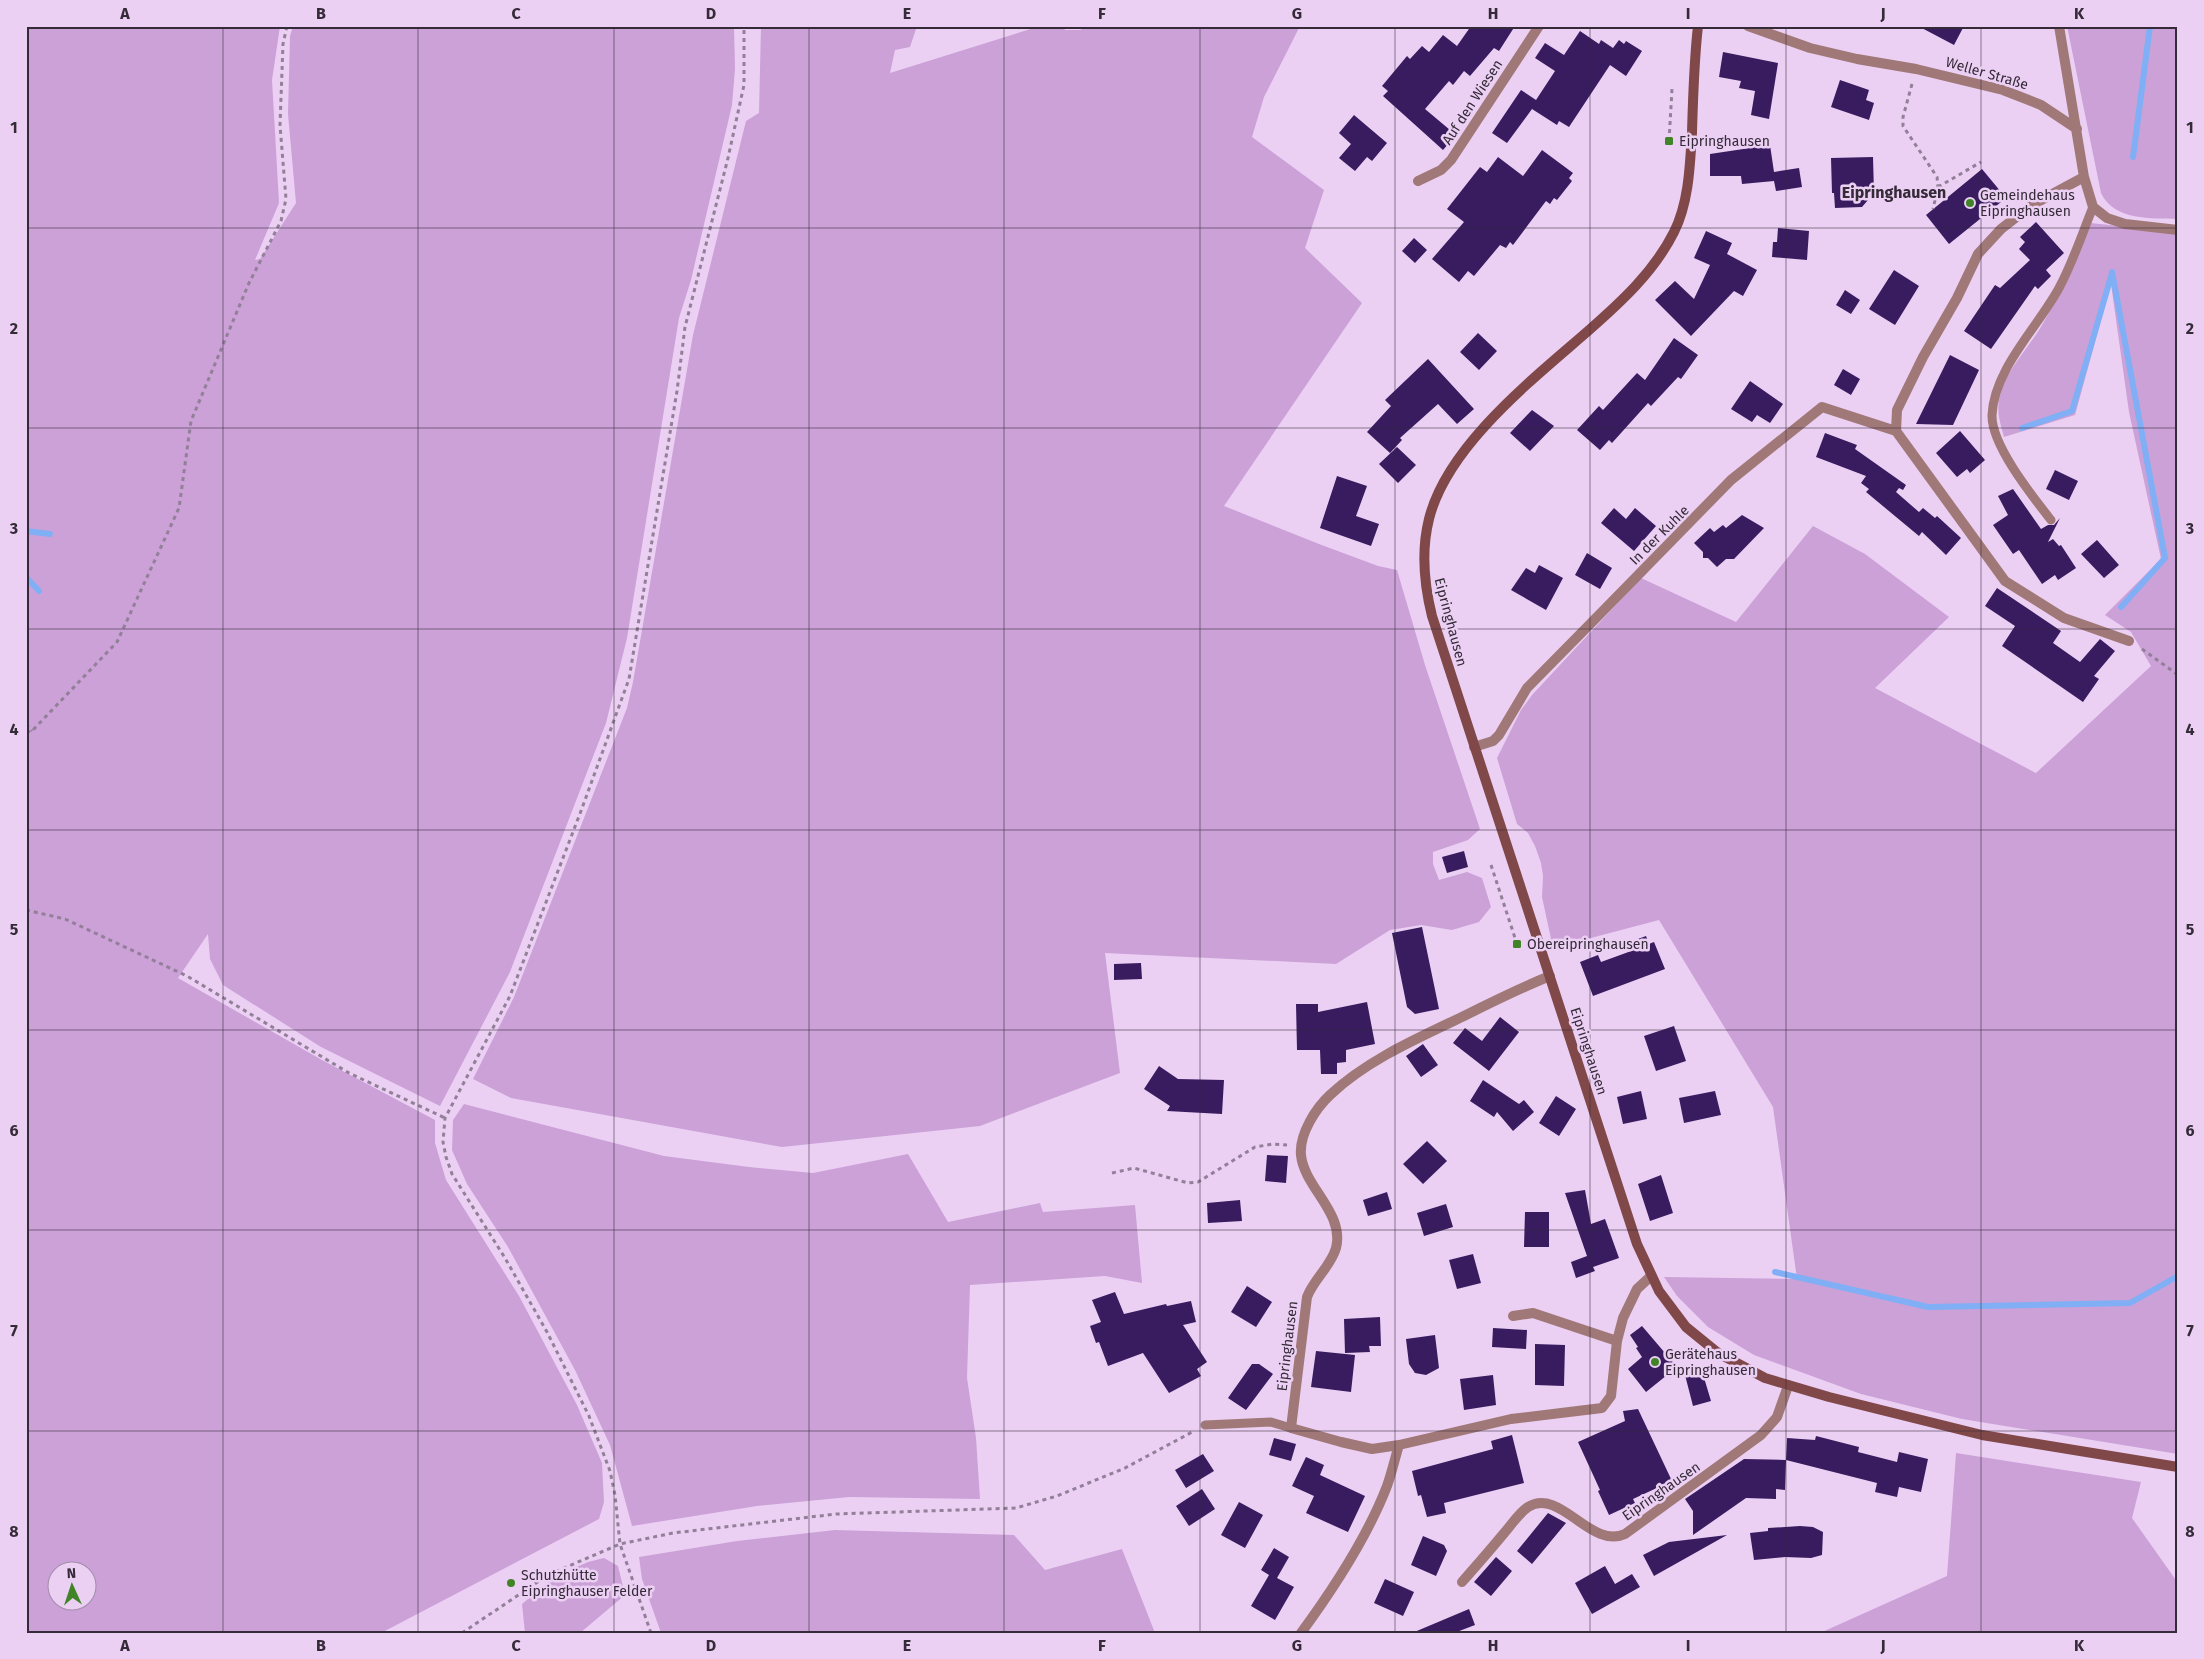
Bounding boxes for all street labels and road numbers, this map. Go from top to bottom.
street label: Weller Straße [1944,54,2030,93]
street label: Auf den Wiesen [1439,57,1506,148]
street label: In der Kuhle [1626,502,1693,569]
street label: Eipringhausen [1431,576,1470,668]
street label: Eipringhausen [1566,1005,1611,1097]
street label: Eipringhausen [1274,1300,1301,1392]
street label: Eipringhausen [1619,1458,1703,1524]

